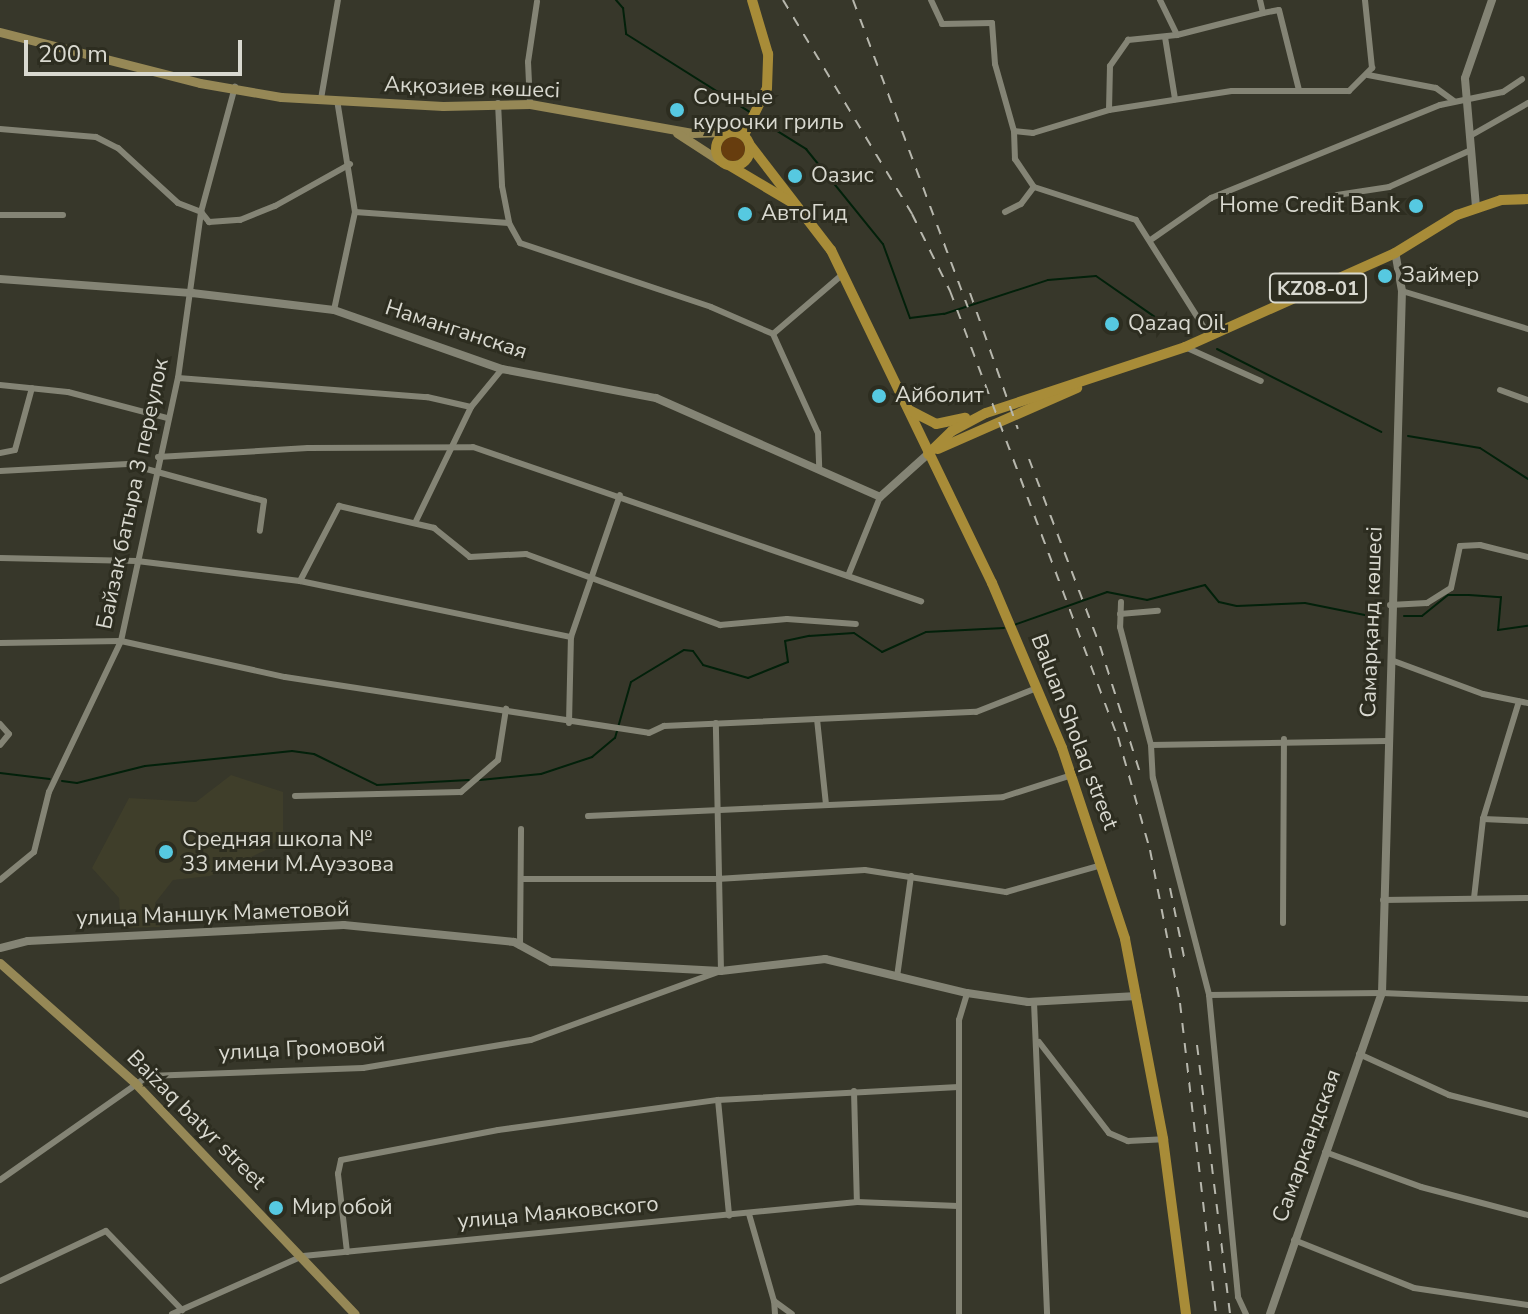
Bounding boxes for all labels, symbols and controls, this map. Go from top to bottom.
scale bar [28,24,246,74]
text: 200 m [38,38,108,70]
street label: Аққозиев көшесі [384,72,560,104]
place label: Сочные курочки гриль [693,84,844,136]
marker: Сочные курочки гриль [668,101,686,119]
place label: Оазис [811,163,874,189]
marker: Оазис [786,167,804,185]
place label: Home Credit Bank [1219,193,1400,219]
marker: Home Credit Bank [1407,197,1425,215]
place label: АвтоГид [761,201,848,227]
marker: АвтоГид [736,205,754,223]
place label: Займер [1401,263,1479,289]
marker: Займер [1376,267,1394,285]
road number: KZ08-01 [1268,272,1368,304]
street label: Наманганская [382,295,530,365]
place label: Qazaq Oil [1128,311,1225,337]
marker: Qazaq Oil [1103,315,1121,333]
street label: Байзак батыра 3 переулок [91,356,175,632]
place label: Айболит [895,383,984,409]
marker: Айболит [870,387,888,405]
street label: Самарқанд көшесі [1355,526,1389,718]
street label: Baluan Sholaq street [1025,631,1123,833]
place label: Средняя школа № 33 имени М.Ауэзова [182,826,394,878]
marker: Средняя школа № 33 имени М.Ауэзова [157,843,175,861]
street label: улица Маншук Маметовой [76,896,350,932]
street label: улица Громовой [218,1031,386,1067]
street label: Baizaq batyr street [121,1045,271,1195]
street label: Самаркандская [1267,1066,1347,1226]
street label: улица Маяковского [456,1191,660,1235]
place label: Мир обой [292,1195,393,1221]
marker: Мир обой [267,1199,285,1217]

